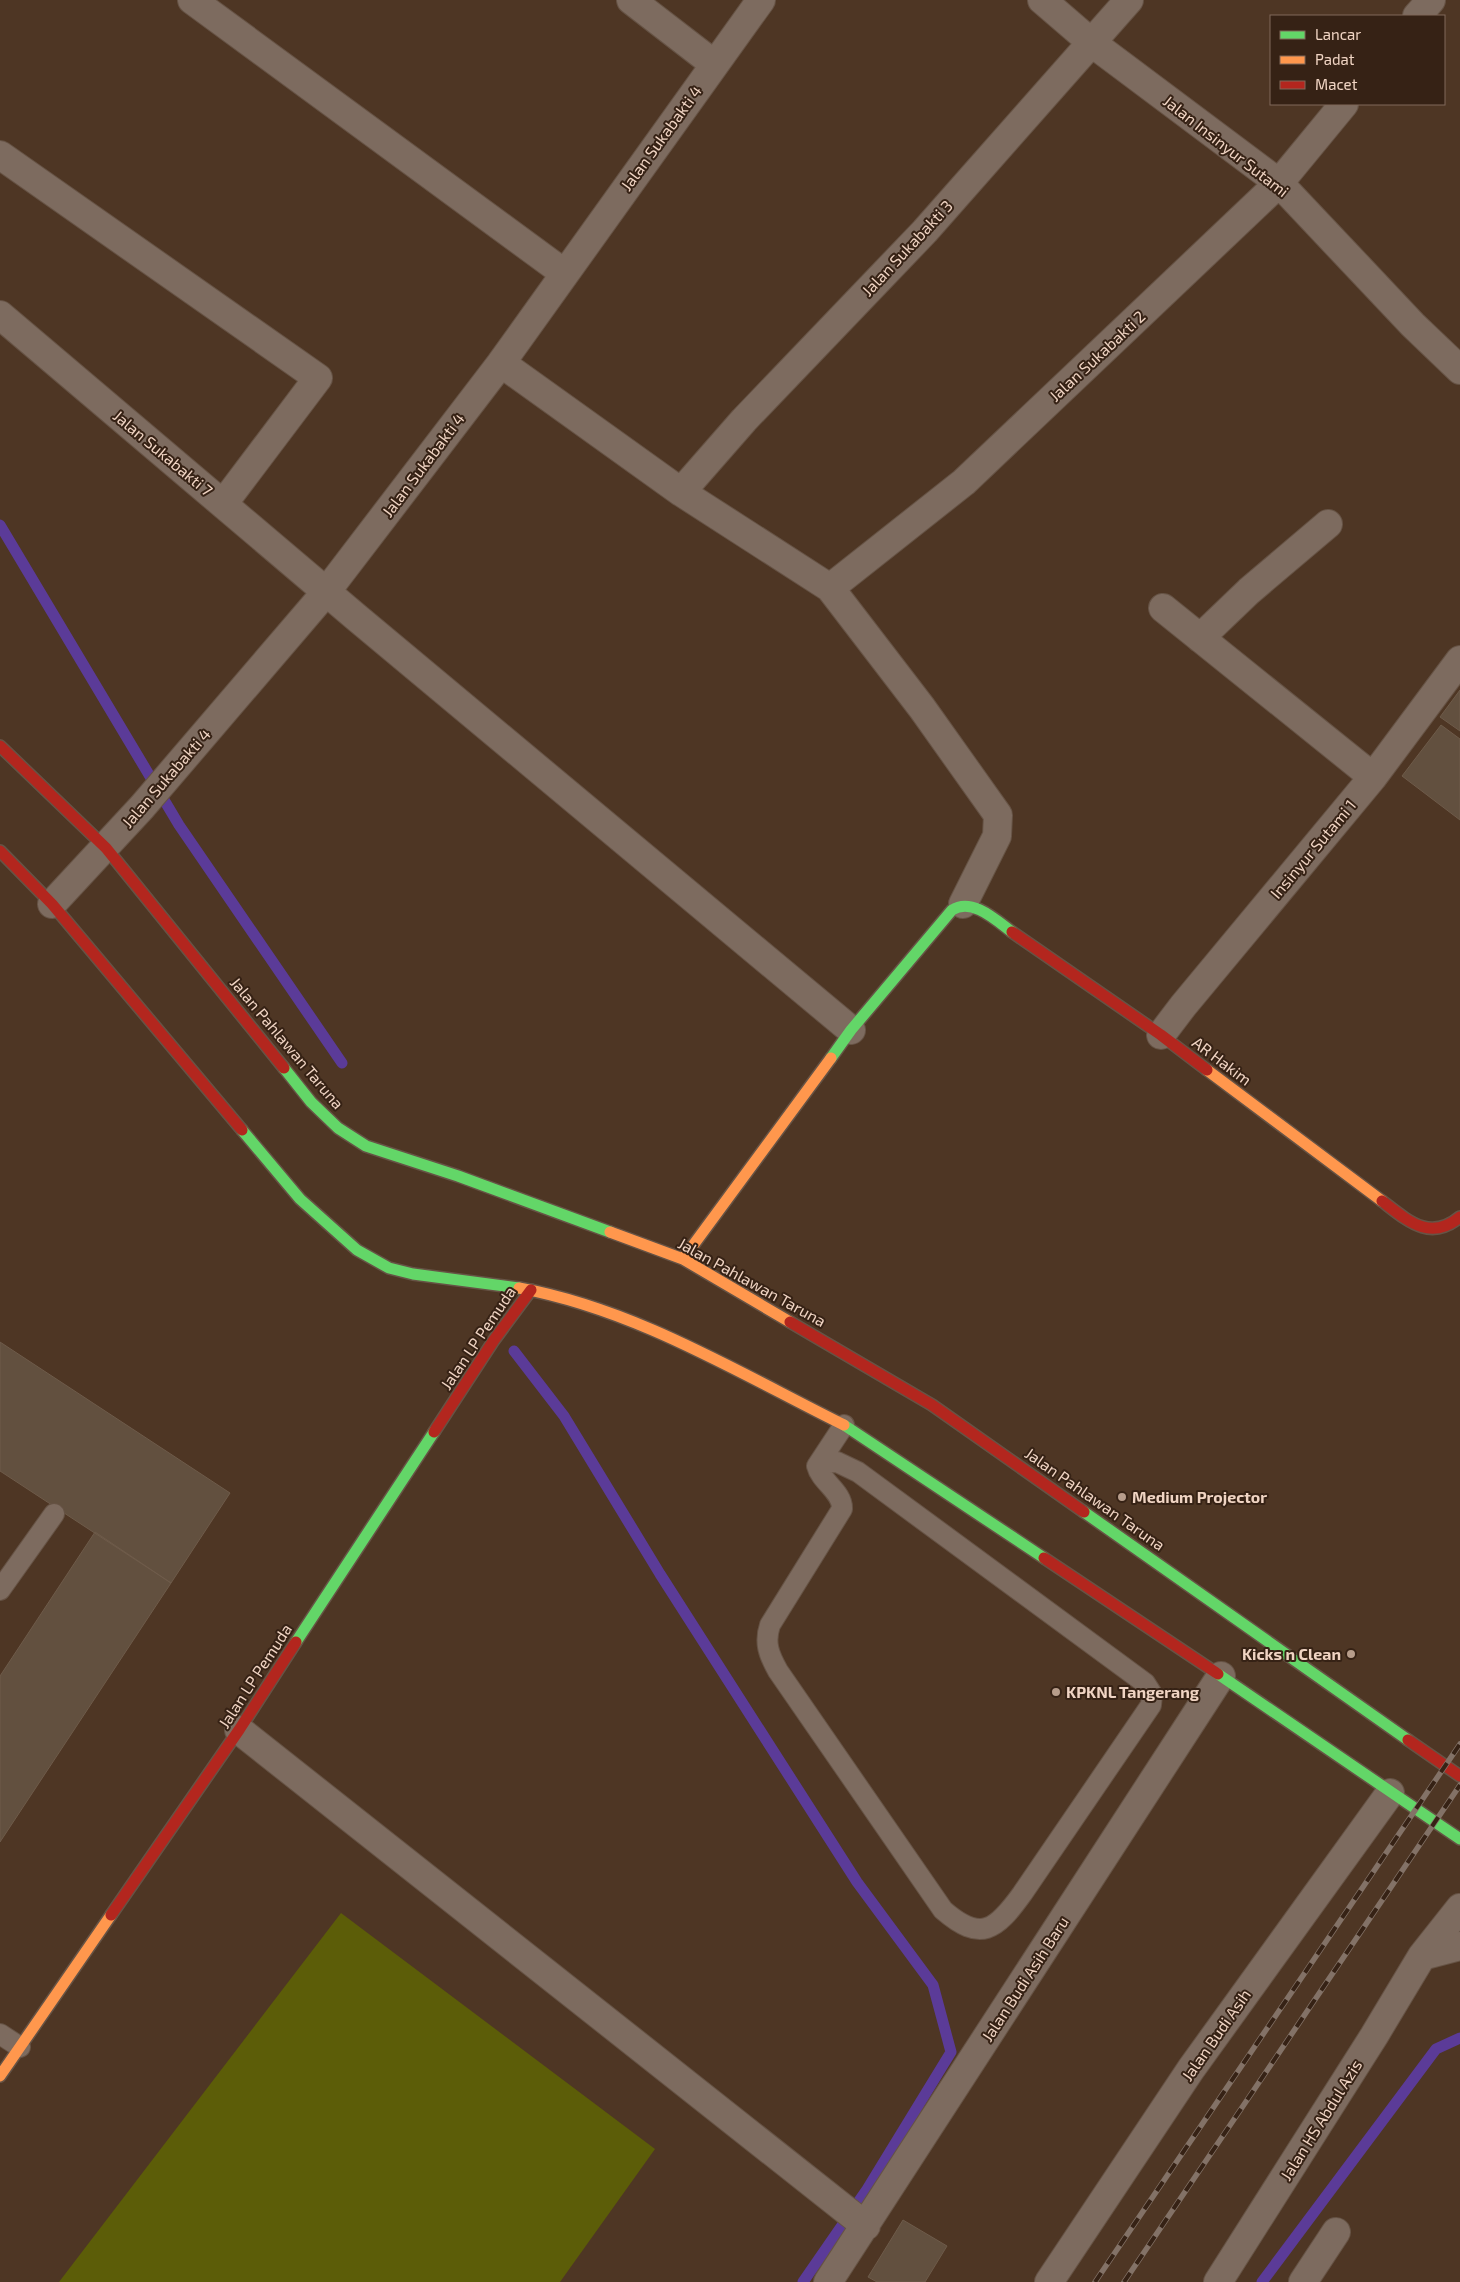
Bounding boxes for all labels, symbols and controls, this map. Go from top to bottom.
legend [1270,15,1445,105]
text: Lancar [1315,25,1361,43]
text: Padat [1315,50,1355,68]
text: Macet [1315,75,1358,93]
street label: Jalan Sukabakti 4 [616,81,705,194]
street label: Jalan Insinyur Sutami [1160,91,1293,200]
street label: Jalan Sukabakti 3 [857,196,956,300]
street label: Jalan Sukabakti 2 [1045,306,1149,405]
street label: Jalan Sukabakti 7 [110,406,217,500]
street label: Jalan Sukabakti 4 [377,409,468,520]
street label: Jalan Sukabakti 4 [117,724,214,831]
street label: Insinyur Sutami 1 [1266,795,1359,902]
street label: Jalan Pahlawan Taruna [227,973,348,1112]
street label: AR Hakim [1189,1032,1256,1089]
street label: Jalan Pahlawan Taruna [675,1233,830,1330]
street label: Jalan LP Pemuda [436,1282,519,1393]
street label: Jalan Pahlawan Taruna [1022,1443,1169,1554]
place label: Medium Projector [1132,1487,1267,1506]
marker: Medium Projector [1116,1491,1128,1503]
street label: Jalan LP Pemuda [214,1620,295,1731]
place label: Kicks n Clean [1242,1644,1341,1663]
marker: Kicks n Clean [1345,1648,1357,1660]
place label: KPKNL Tangerang [1066,1682,1200,1701]
marker: KPKNL Tangerang [1050,1686,1062,1698]
street label: Jalan Budi Asih Baru [977,1913,1072,2045]
street label: Jalan Budi Asih [1177,1985,1254,2084]
street label: Jalan HS Abdul Azis [1276,2056,1365,2184]

